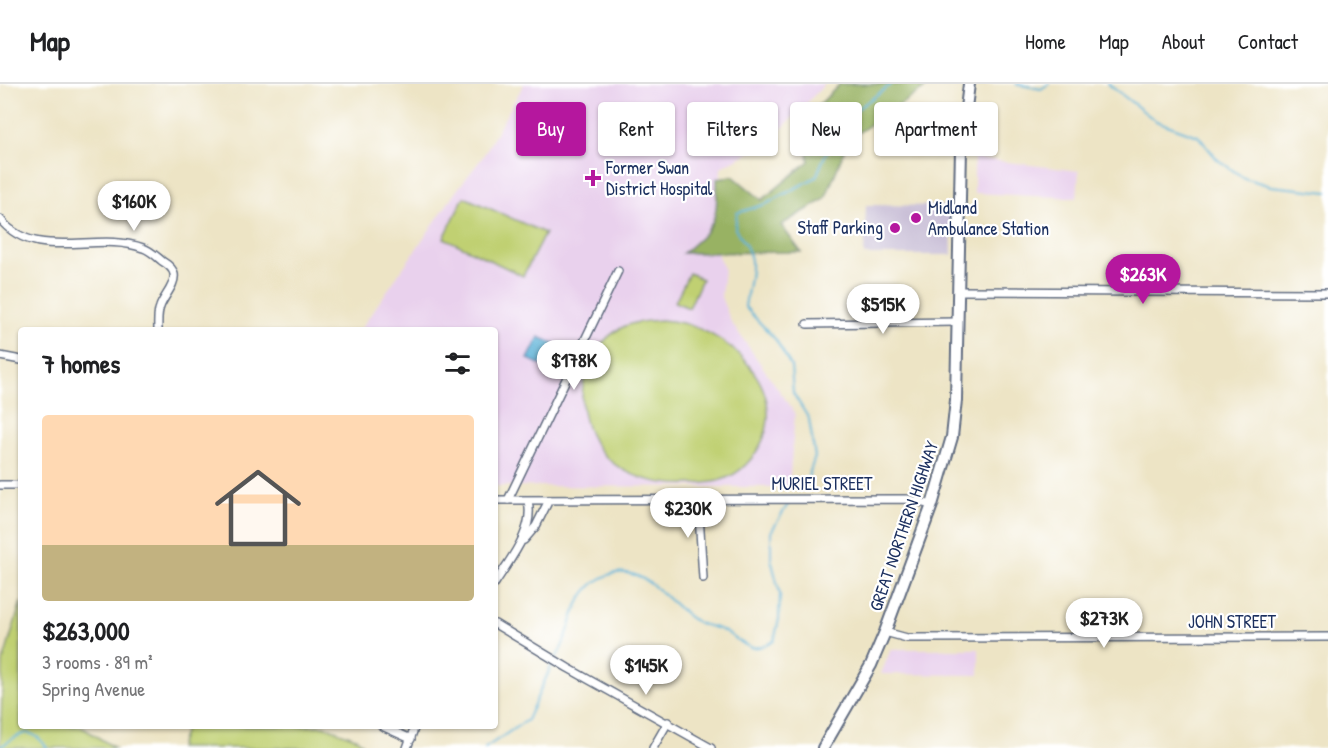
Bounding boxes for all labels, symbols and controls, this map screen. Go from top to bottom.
text: Map [30,22,70,60]
text: Home [1025,27,1066,56]
text: Map [1099,27,1129,56]
text: About [1162,27,1205,56]
text: Contact [1238,27,1298,56]
chip: Buy [516,102,586,156]
chip: Rent [598,102,675,156]
chip: Filters [687,102,778,156]
chip: New [790,102,862,156]
chip: Apartment [874,102,998,156]
place label: Former Swan District Hospital [605,155,713,201]
marker: Former Swan District Hospital [584,169,602,187]
pin: $160K [92,181,176,232]
text: $160K [112,187,156,214]
place label: Midland Ambulance Station [928,195,1049,241]
marker: Midland Ambulance Station [909,211,923,225]
place label: Staff Parking [798,215,883,240]
marker: Staff Parking [888,221,902,235]
pin: $263K [1101,254,1185,305]
text: $263K [1120,260,1166,287]
pin: $515K [841,284,925,335]
text: $515K [861,290,905,317]
pin: $178K [532,340,616,391]
text: 7 homes [42,346,120,381]
text: $178K [551,346,597,373]
icon: filters [441,347,474,380]
street label: GREAT NORTHERN HIGHWAY [863,438,944,614]
icon: home [204,454,312,562]
street label: MURIEL STREET [772,471,873,496]
pin: $230K [646,488,730,539]
text: $230K [664,494,712,521]
pin: $273K [1062,598,1146,649]
text: $273K [1080,604,1128,631]
street label: JOHN STREET [1188,609,1277,634]
text: $263,000 [42,613,130,648]
pin: $145K [604,645,688,696]
text: 3 rooms · 89 m² [42,648,153,675]
text: $145K [624,651,668,678]
text: Spring Avenue [42,675,145,702]

